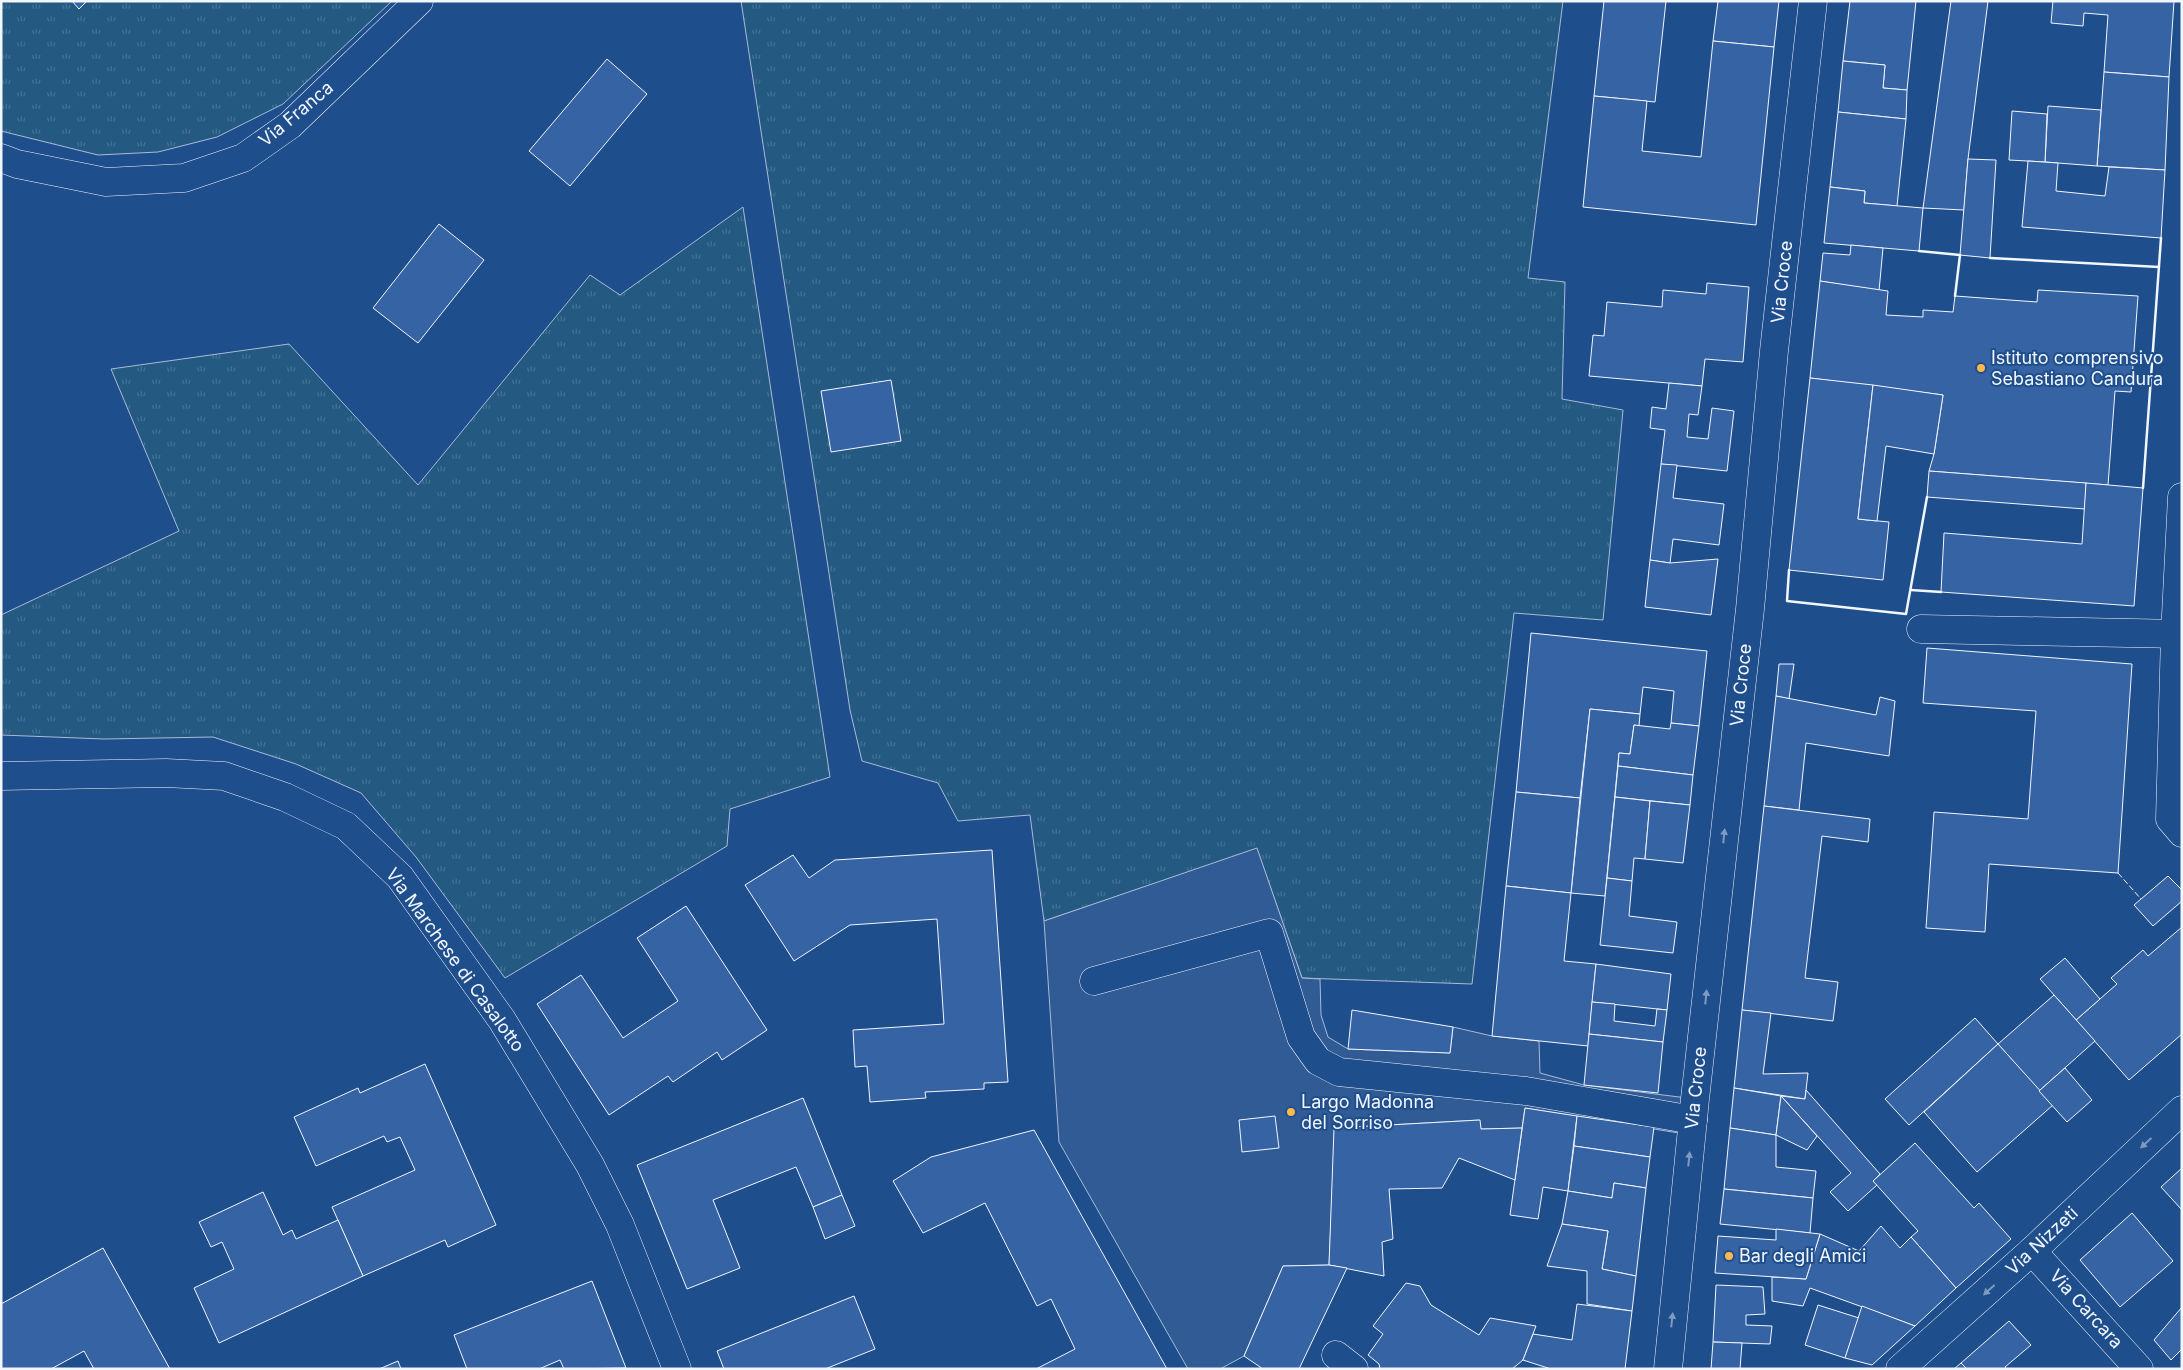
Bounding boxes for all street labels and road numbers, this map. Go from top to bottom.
street label: Via Franca [254,77,337,151]
street label: Via Croce [1767,239,1796,324]
street label: Via Croce [1726,642,1755,727]
street label: Via Marchese di Casalotto [382,864,529,1056]
street label: Via Croce [1681,1045,1710,1130]
street label: Via Nizzeti [2002,1202,2082,1279]
street label: Via Carcara [2045,1265,2127,1353]

